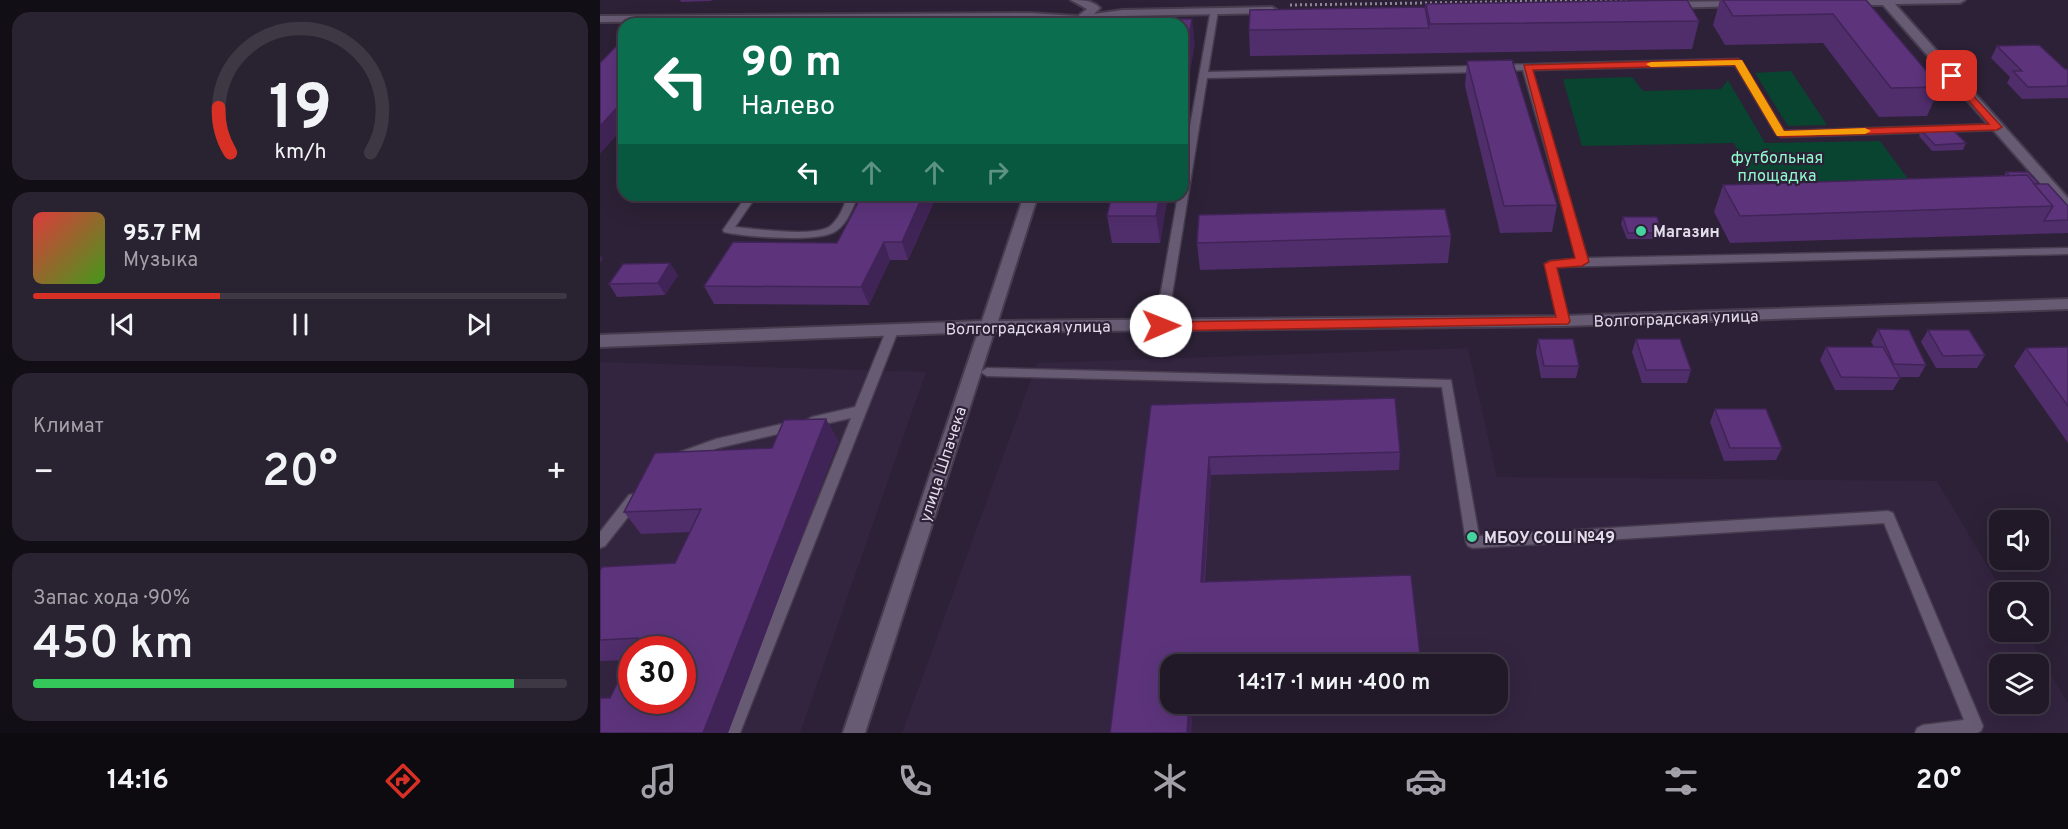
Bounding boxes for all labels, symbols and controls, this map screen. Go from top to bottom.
text: 90 m [741,38,842,91]
icon: left [642,42,720,120]
pin [1926,50,1977,101]
icon: arrive [1935,59,1968,92]
text: 19 [268,72,332,151]
text: Налево [741,90,835,124]
text: km/h [274,140,326,167]
park label: футбольная площадка [1731,149,1823,187]
icon: left [792,156,825,189]
icon: ahead [855,156,888,189]
icon: ahead [918,156,951,189]
icon: right [981,156,1014,189]
text: 95.7 FM [123,221,201,248]
place label: Магазин [1653,223,1720,243]
marker: Магазин [1634,224,1648,238]
text: Музыка [123,248,198,274]
position arrow [1129,294,1193,358]
street label: Волгоградская улица [1593,307,1759,333]
icon: previous [106,308,139,341]
icon: pause [284,308,317,341]
icon: next [462,308,495,341]
street label: Волгоградская улица [945,318,1111,340]
street label: улица Шпачека [916,404,972,525]
text: Климат [33,414,104,440]
text: 20° [262,445,338,502]
text: − [33,453,54,495]
text: + [546,453,567,495]
map controls [1989,510,2049,714]
button: sound [1989,510,2049,570]
place label: МБОУ СОШ №49 [1484,529,1615,549]
marker: МБОУ СОШ №49 [1465,530,1479,544]
button: search [1989,582,2049,642]
text: Запас хода · 90% [33,586,190,612]
text: 450 km [33,617,193,674]
speed limit sign: 30 [618,636,696,714]
button: layers [1989,654,2049,714]
text: 14:17 · 1 мин · 400 m [1238,670,1430,697]
icon: directions [382,760,424,802]
icon: music [638,760,680,802]
icon: phone [894,760,936,802]
icon: climate [1149,760,1191,802]
icon: car [1405,760,1447,802]
icon: filters [1660,760,1702,802]
text: 14:16 [107,764,169,798]
text: 20° [1916,764,1961,798]

